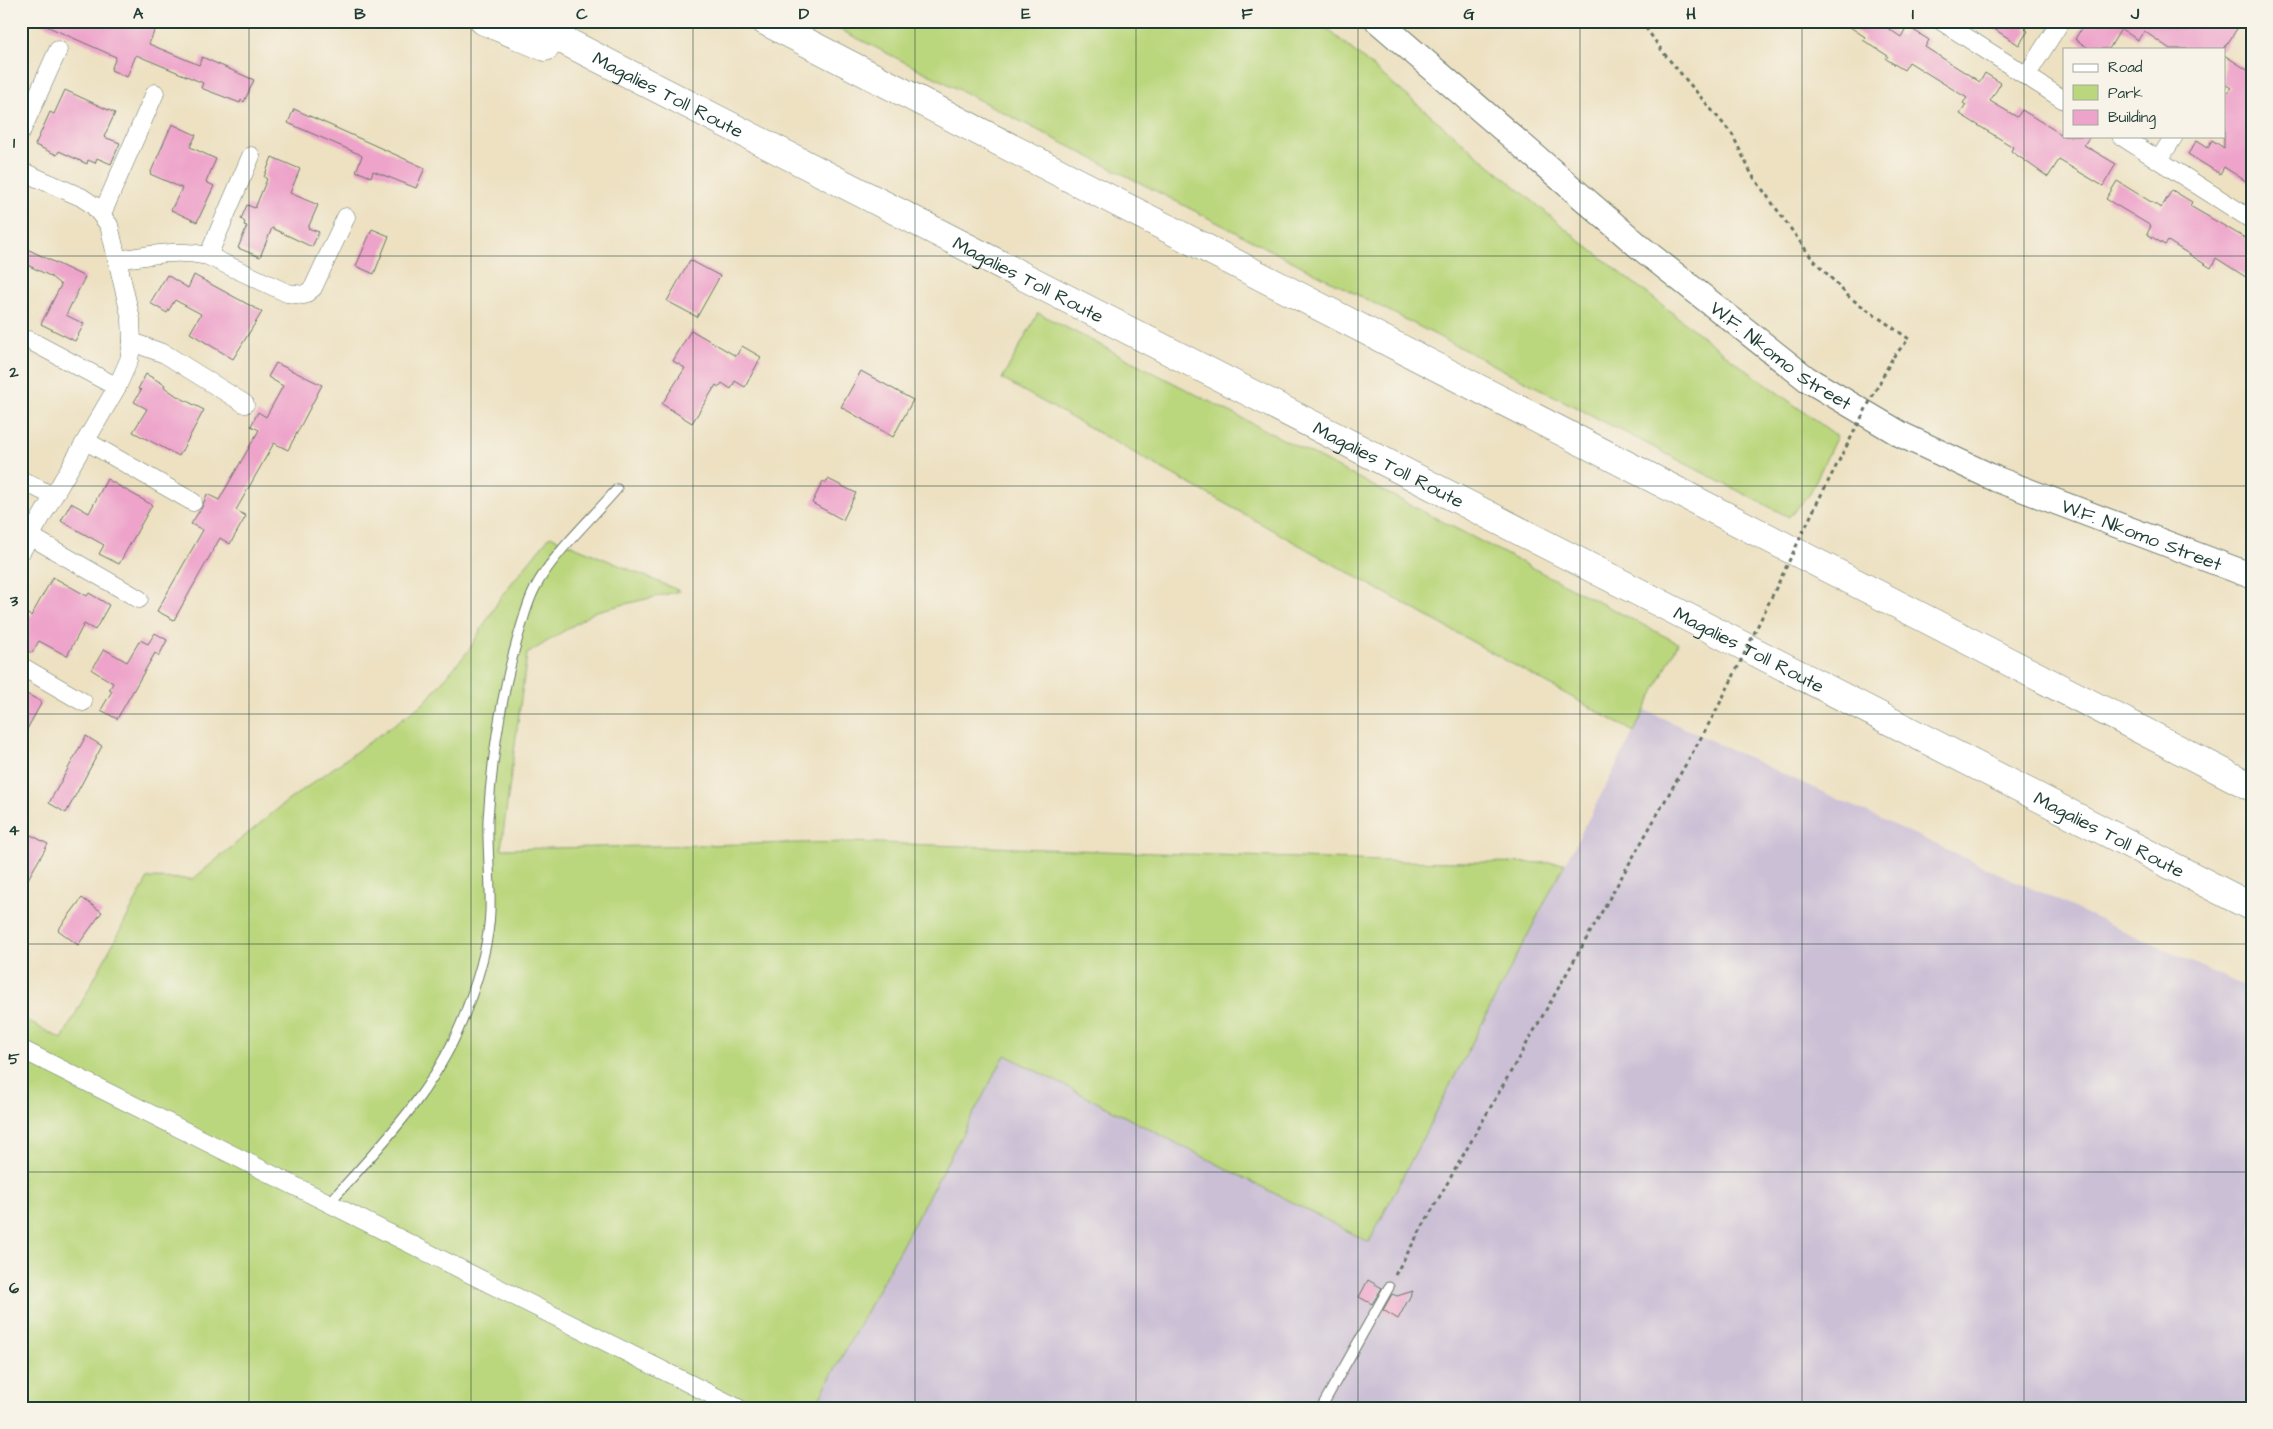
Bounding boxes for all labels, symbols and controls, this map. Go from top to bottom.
text: A [133,3,144,25]
text: B [354,3,366,25]
text: C [576,3,588,25]
text: D [799,3,810,25]
text: E [1021,3,1031,25]
text: F [1241,3,1253,25]
text: G [1463,3,1475,25]
text: H [1686,3,1696,25]
text: I [1912,3,1914,25]
text: J [2130,3,2140,25]
street label: Magalies Toll Route [588,45,748,145]
legend [2063,48,2226,138]
text: Road [2108,57,2143,78]
text: Park [2108,83,2143,104]
text: Building [2108,107,2156,129]
text: 1 [13,132,16,154]
street label: Magalies Toll Route [948,230,1108,330]
street label: W.F. Nkomo Street [1704,295,1857,418]
text: 2 [8,361,19,383]
street label: Magalies Toll Route [1308,415,1468,515]
street label: W.F. Nkomo Street [2057,493,2226,579]
text: 3 [9,590,19,612]
street label: Magalies Toll Route [1668,600,1829,700]
street label: Magalies Toll Route [2029,785,2189,885]
text: 4 [9,819,20,841]
text: 5 [8,1048,20,1070]
text: 6 [9,1277,19,1299]

